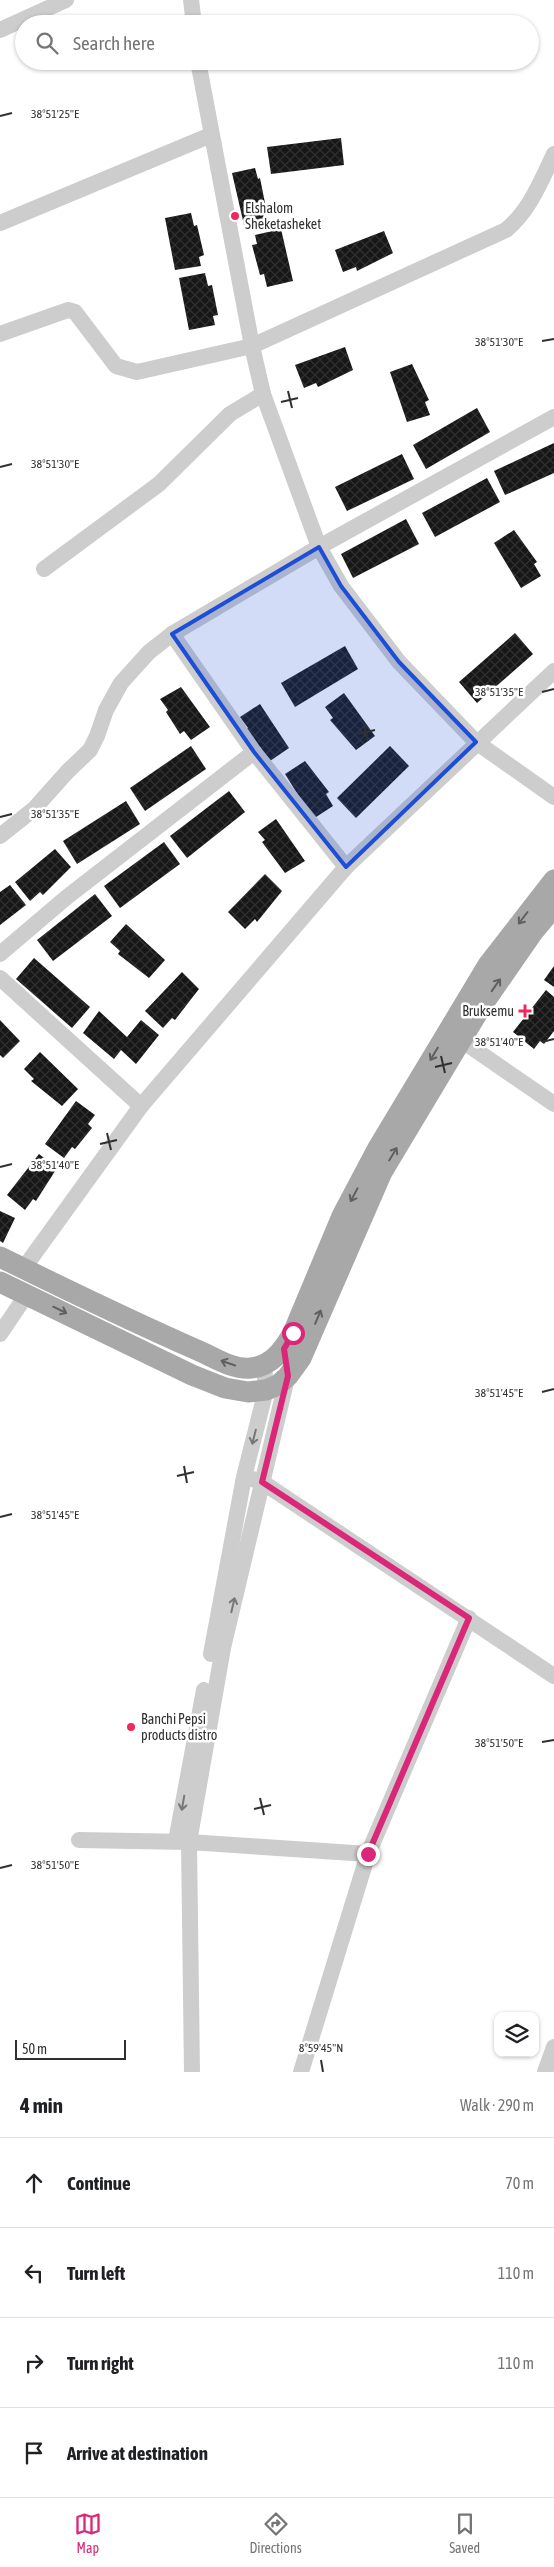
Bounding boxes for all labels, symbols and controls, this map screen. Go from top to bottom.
search box [15,15,539,70]
icon: search [33,29,61,57]
text: Search here [73,32,155,54]
text: 38°51'25"E [31,107,79,121]
place label: Elshalom Sheketasheket [245,200,321,232]
marker: Elshalom Sheketasheket [229,210,241,222]
text: 38°51'30"E [475,335,523,349]
text: 38°51'30"E [31,457,79,471]
text: 38°51'35"E [475,685,523,699]
text: 38°51'35"E [31,807,79,821]
one-way arrow [518,911,528,925]
one-way arrow [491,978,501,992]
place label: Bruksemu [462,1003,514,1019]
marker: Bruksemu [518,1004,532,1018]
text: 38°51'40"E [475,1035,523,1049]
one-way arrow [428,1046,438,1060]
one-way arrow [388,1146,398,1161]
text: 38°51'40"E [31,1158,79,1172]
one-way arrow [349,1187,358,1202]
one-way arrow [52,1306,67,1315]
one-way arrow [314,1310,324,1325]
route start [282,1322,305,1345]
one-way arrow [220,1358,236,1367]
text: 38°51'45"E [475,1386,523,1400]
one-way arrow [249,1429,258,1445]
text: 38°51'45"E [31,1508,79,1522]
one-way arrow [229,1597,238,1613]
place label: Banchi Pepsi products distro [141,1711,217,1743]
marker: Banchi Pepsi products distro [125,1721,137,1733]
text: 38°51'50"E [475,1736,523,1750]
one-way arrow [178,1794,188,1810]
route end [357,1843,380,1866]
text: 38°51'50"E [31,1858,79,1872]
map controls [494,2012,539,2057]
button: layers [494,2012,539,2057]
scale bar [15,2037,126,2060]
text: 50 m [22,2041,47,2057]
text: 8°59'45"N [299,2041,343,2055]
text: 4 min [20,2093,63,2117]
text: Walk · 290 m [460,2096,534,2114]
icon: ahead [20,2169,48,2197]
text: Continue [67,2172,131,2194]
text: 70 m [505,2174,534,2192]
icon: left [20,2259,48,2287]
text: Turn left [67,2262,125,2284]
text: 110 m [498,2264,534,2282]
icon: right [20,2349,48,2377]
text: Turn right [67,2352,134,2374]
text: 110 m [498,2354,534,2372]
icon: arrive [20,2439,48,2467]
text: Arrive at destination [67,2442,208,2464]
tab: Map [74,2510,102,2556]
tab: Directions [249,2510,302,2556]
tab: Saved [449,2510,480,2556]

